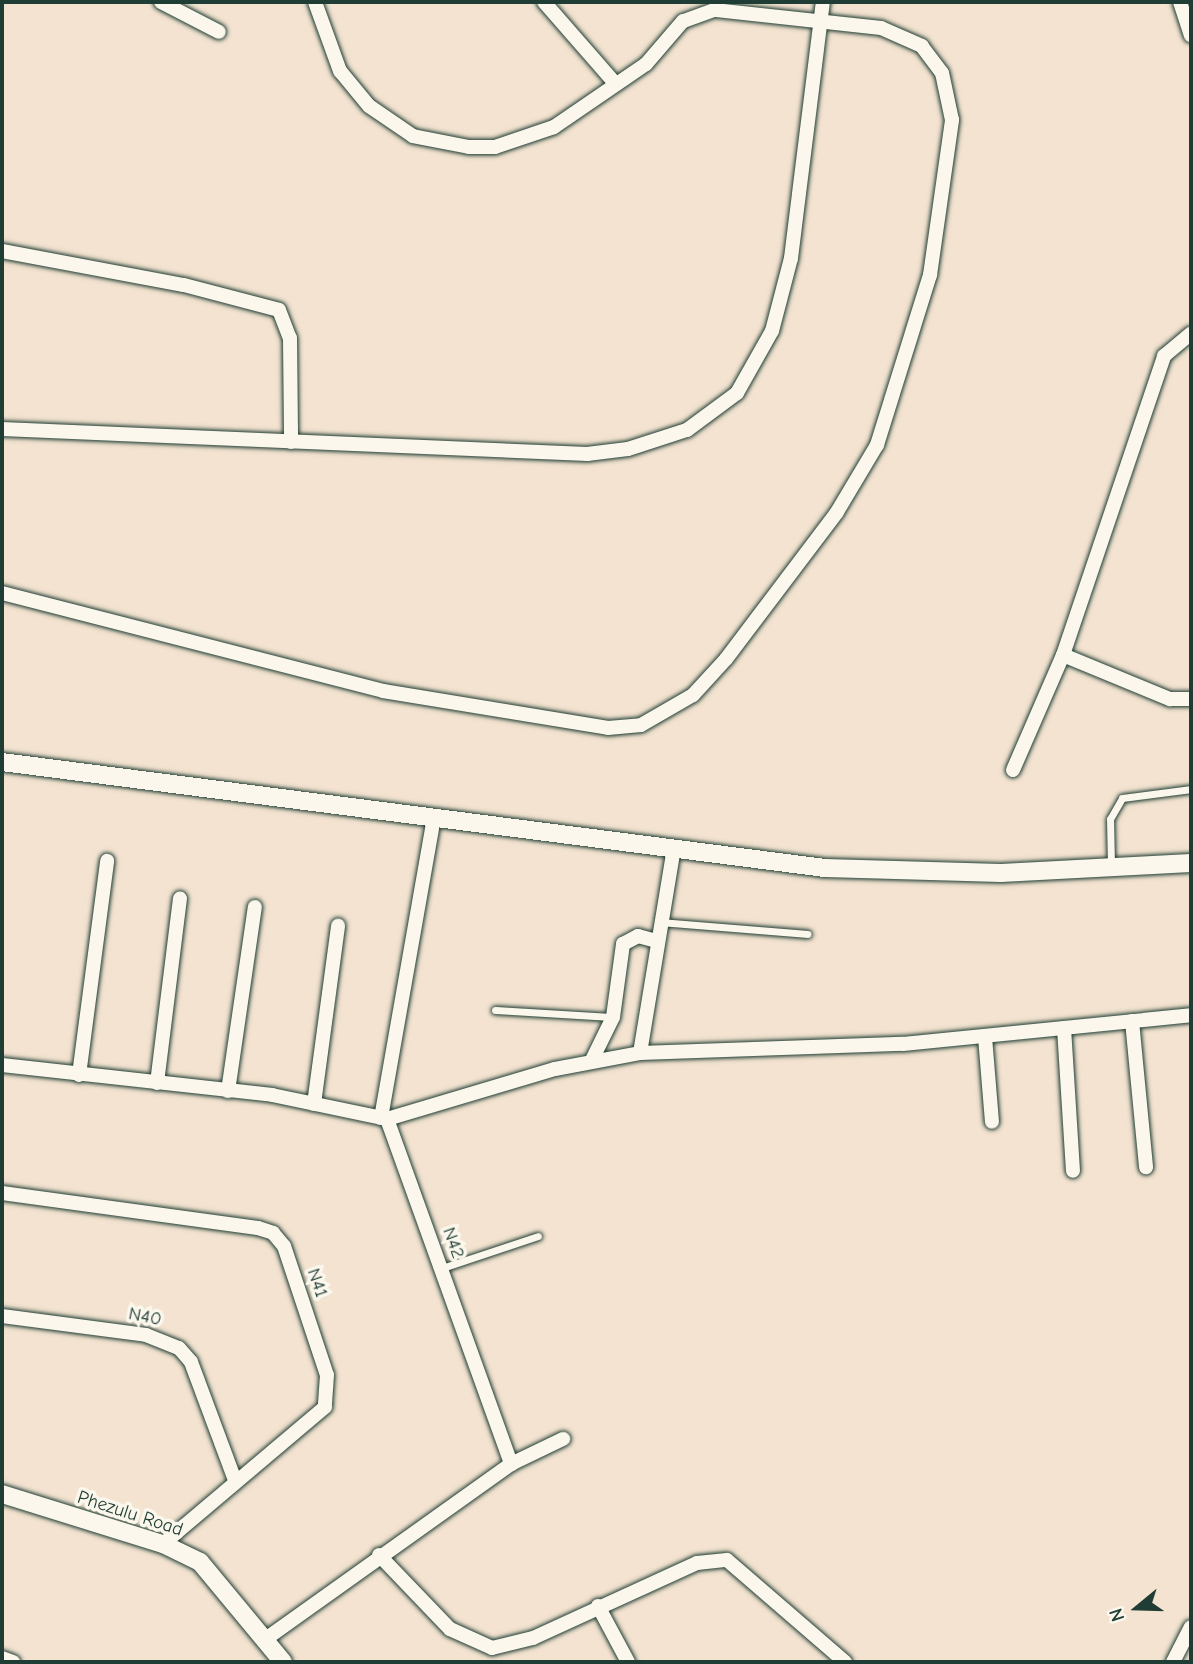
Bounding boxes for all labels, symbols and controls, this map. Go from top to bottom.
street label: N42 [437,1224,469,1262]
street label: N41 [301,1265,333,1301]
street label: N40 [126,1303,164,1331]
street label: Phezulu Road [74,1486,186,1542]
north arrow [1102,1573,1172,1643]
text: N [1105,1605,1130,1624]

